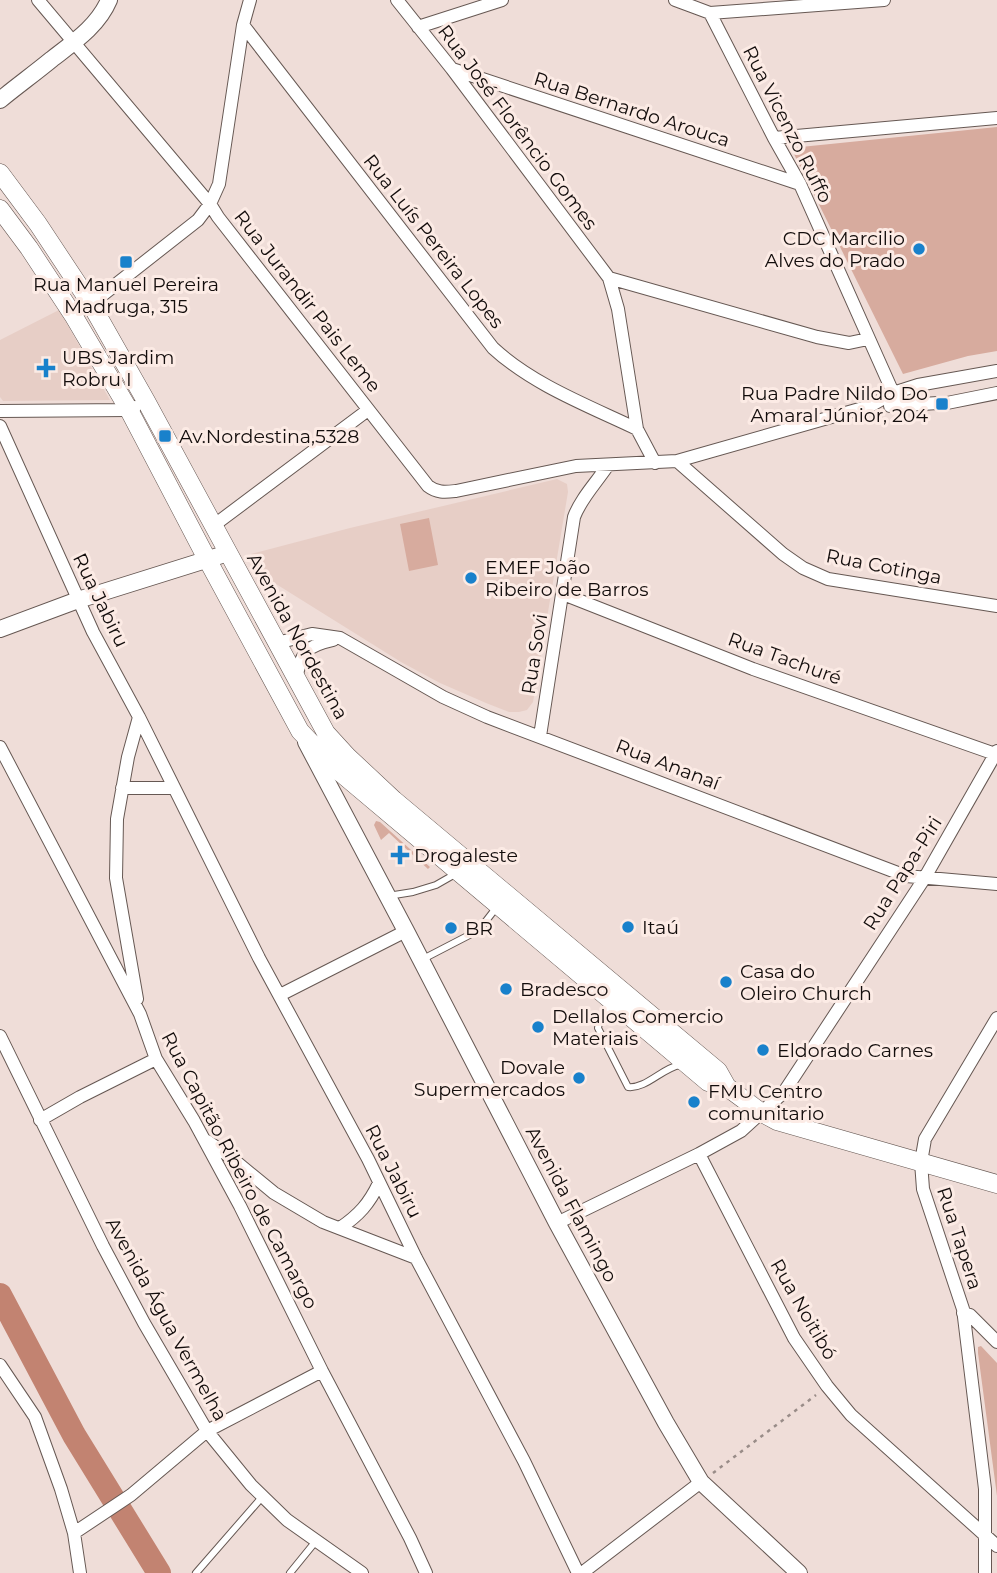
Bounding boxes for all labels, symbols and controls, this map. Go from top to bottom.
street label: Rua José Florêncio Gomes [433,20,602,234]
street label: Rua Vicenzo Ruffo [738,42,837,207]
street label: Rua Bernardo Arouca [531,67,733,152]
street label: Rua Luís Pereira Lopes [359,150,509,333]
street label: Rua Jurandir Pais Leme [229,206,386,397]
place label: CDC Marcilio Alves do Prado [765,227,905,272]
marker: CDC Marcilio Alves do Prado [911,241,927,257]
marker: Rua Manuel Pereira Madruga, 315 [118,254,134,270]
place label: Rua Manuel Pereira Madruga, 315 [33,273,219,318]
place label: UBS Jardim Robru I [62,346,174,391]
marker: UBS Jardim Robru I [36,358,56,378]
place label: Rua Padre Nildo Do Amaral Júnior, 204 [741,382,928,427]
marker: Rua Padre Nildo Do Amaral Júnior, 204 [934,396,950,412]
place label: Av.Nordestina,5328 [179,425,359,448]
marker: Av.Nordestina,5328 [157,428,173,444]
street label: Rua Cotinga [824,544,944,589]
street label: Rua Jabiru [68,549,133,651]
street label: Avenida Nordestina [242,549,353,724]
place label: EMEF João Ribeiro de Barros [485,556,649,601]
marker: EMEF João Ribeiro de Barros [463,570,479,586]
street label: Rua Sovi [517,612,552,696]
street label: Rua Tachuré [725,627,845,690]
street label: Rua Ananaí [613,734,724,795]
street label: Rua Papa-Piri [858,812,947,934]
place label: Drogaleste [414,844,518,867]
marker: Drogaleste [392,847,408,863]
place label: Itaú [642,916,679,939]
place label: BR [465,917,493,940]
marker: Itaú [620,919,636,935]
marker: BR [443,920,459,936]
place label: Casa do Oleiro Church [740,960,872,1005]
marker: Casa do Oleiro Church [718,974,734,990]
place label: Bradesco [520,978,609,1001]
marker: Bradesco [498,981,514,997]
place label: Dellalos Comercio Materiais [552,1005,724,1050]
marker: Dellalos Comercio Materiais [530,1019,546,1035]
street label: Rua Capitão Ribeiro de Camargo [156,1028,323,1313]
place label: Eldorado Carnes [777,1039,933,1062]
marker: Eldorado Carnes [755,1042,771,1058]
place label: Dovale Supermercados [414,1056,565,1101]
marker: Dovale Supermercados [571,1070,587,1086]
place label: FMU Centro comunitario [708,1080,824,1125]
marker: FMU Centro comunitario [686,1094,702,1110]
street label: Rua Jabiru [360,1121,427,1222]
street label: Avenida Flamingo [521,1122,622,1286]
street label: Rua Tapera [932,1184,987,1292]
street label: Avenida Água Vermelha [101,1213,232,1425]
street label: Rua Noitibó [765,1255,842,1364]

